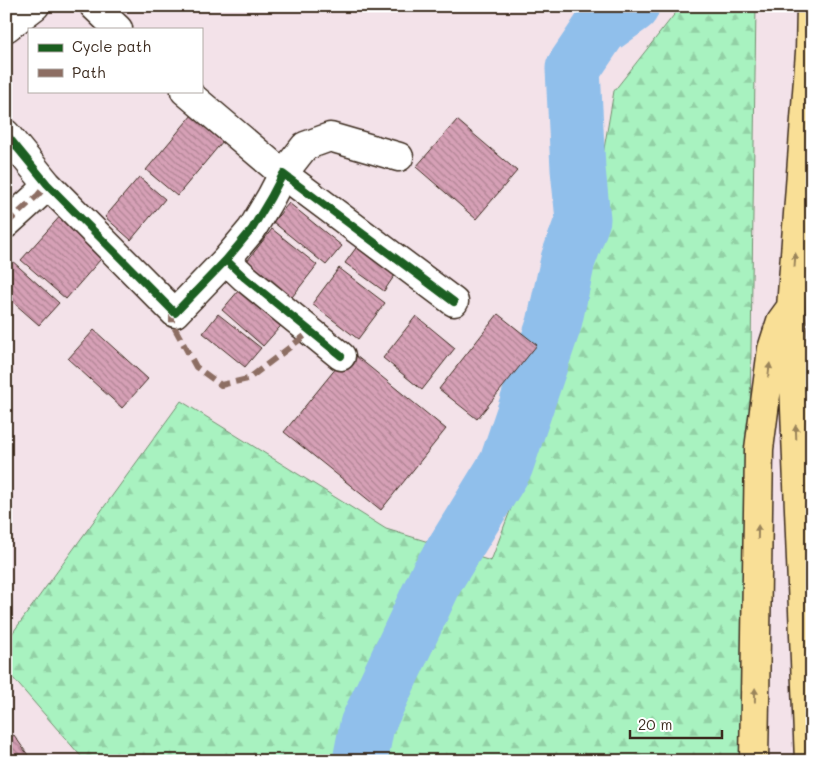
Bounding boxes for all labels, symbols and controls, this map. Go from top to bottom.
legend [28,28,202,92]
text: Cycle path [72,36,151,56]
text: Path [72,62,106,82]
one-way arrow [791,251,799,267]
one-way arrow [765,362,773,378]
one-way arrow [791,424,799,440]
one-way arrow [754,524,762,540]
one-way arrow [751,686,759,702]
scale bar [630,707,723,739]
text: 20 m [638,714,672,734]

